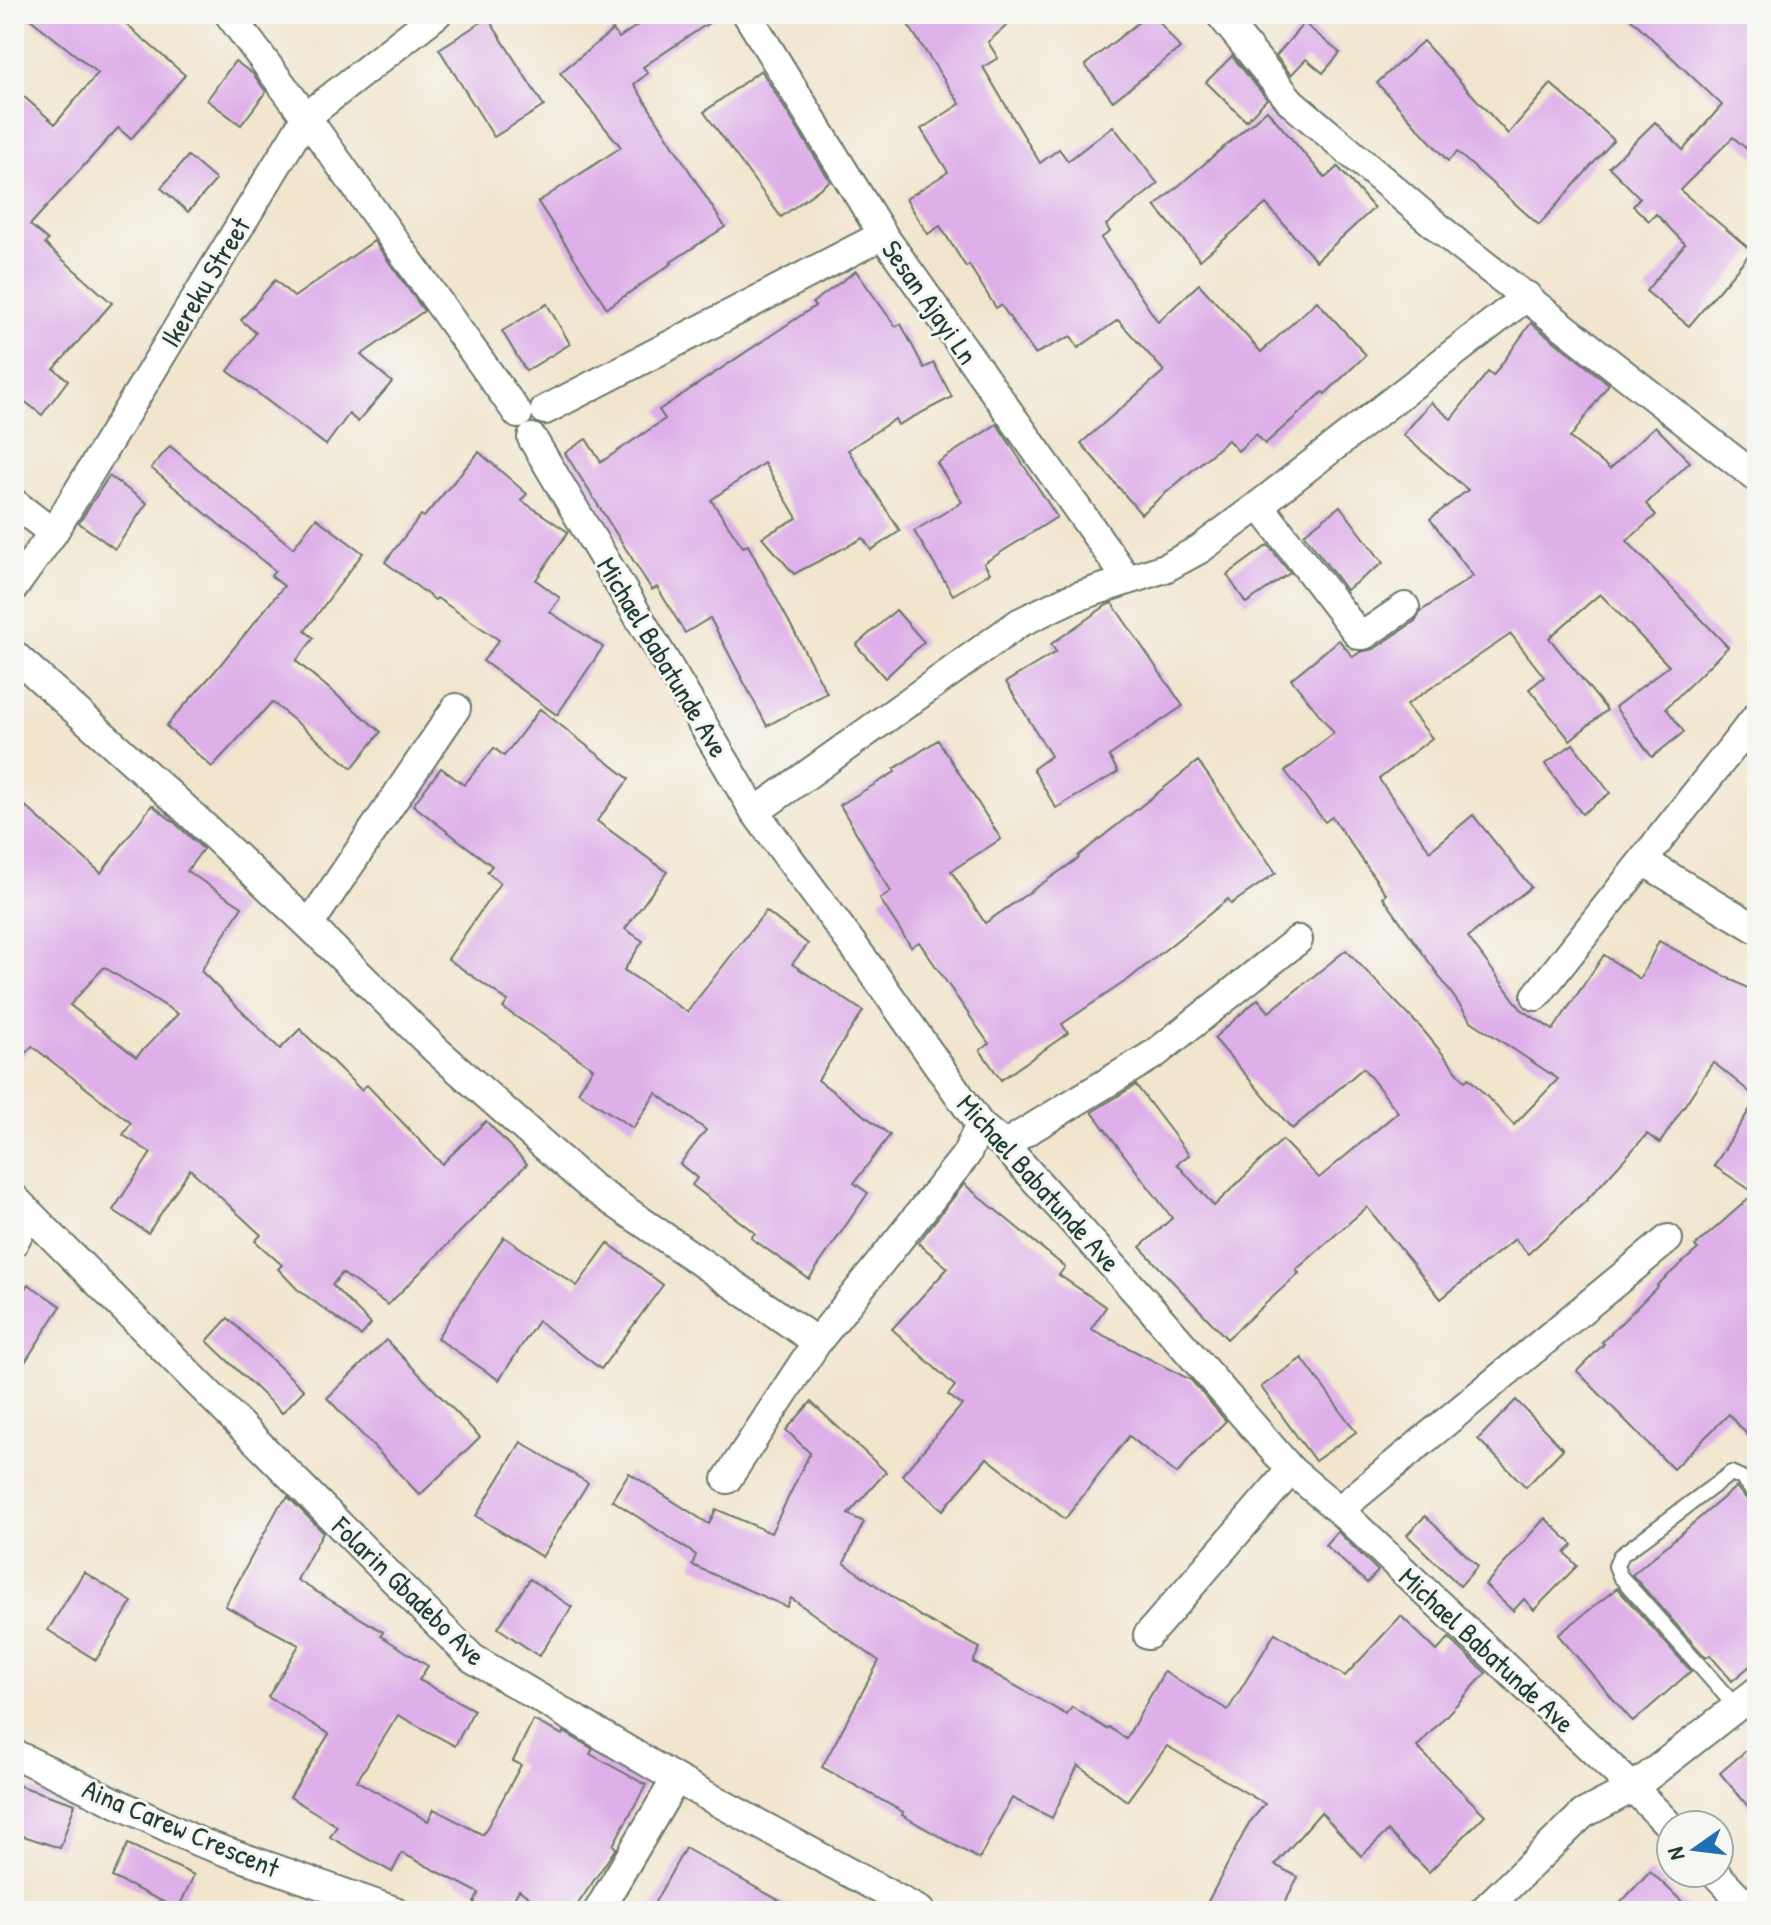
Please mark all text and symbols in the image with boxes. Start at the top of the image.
street label: Ikereku Street [151,209,259,354]
street label: Sesan Ajayi Ln [873,232,987,372]
street label: Michael Babatunde Ave [588,550,738,764]
street label: Michael Babatunde Ave [949,1086,1129,1280]
street label: Folarin Gbadebo Ave [323,1507,494,1674]
street label: Michael Babatunde Ave [1391,1559,1583,1741]
street label: Aina Carew Crescent [77,1769,285,1887]
north arrow [1655,1809,1735,1889]
text: N [1660,1844,1692,1863]

